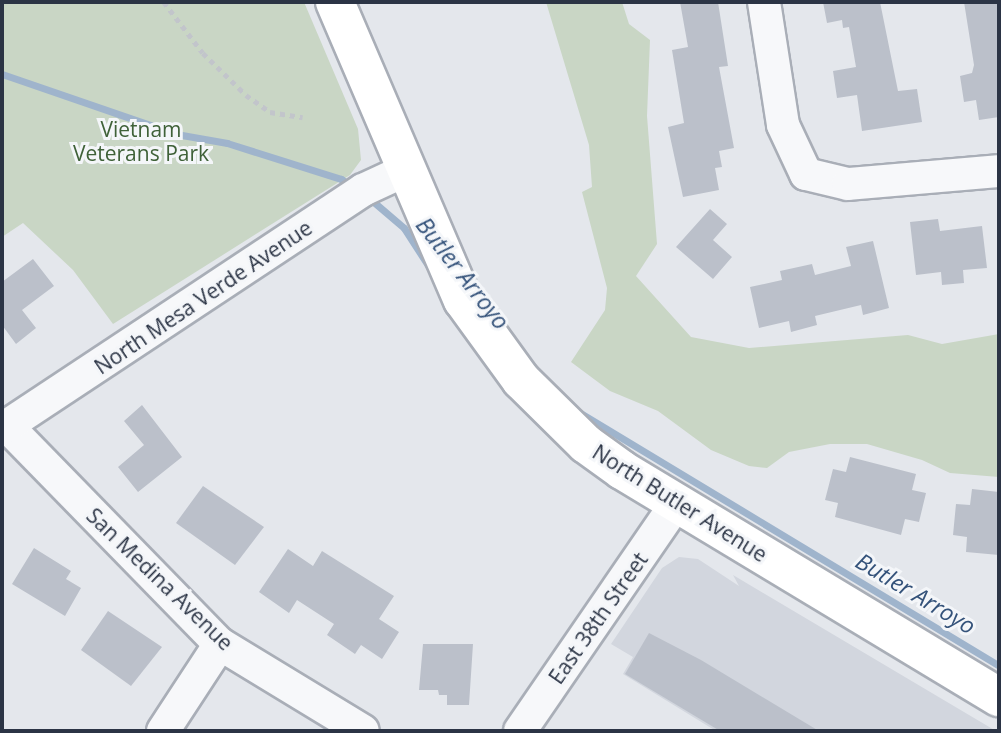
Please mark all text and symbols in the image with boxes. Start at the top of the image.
park label: Vietnam Veterans Park [73,116,209,166]
water label: Butler Arroyo [411,212,515,334]
street label: North Mesa Verde Avenue [90,215,316,379]
street label: North Butler Avenue [588,439,772,567]
street label: San Medina Avenue [82,503,238,655]
street label: East 38th Street [543,547,653,689]
water label: Butler Arroyo [851,547,981,639]

